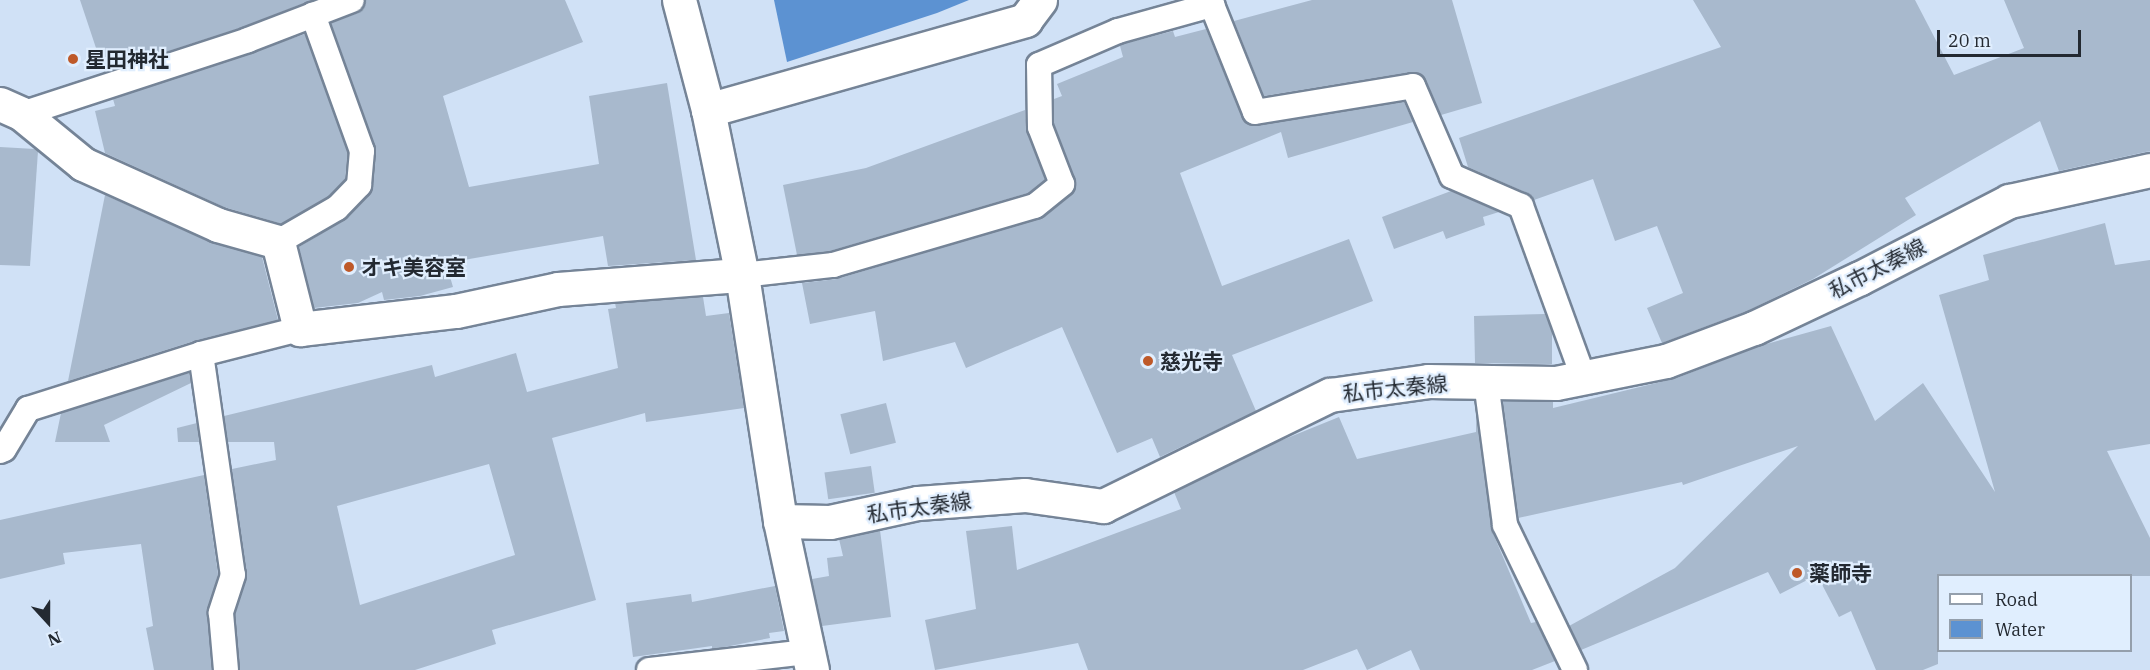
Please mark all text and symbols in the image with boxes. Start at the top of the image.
scale bar [1940,18,2084,56]
text: 20 m [1948,29,1991,52]
place label: 星田神社 [85,46,169,72]
marker: 星田神社 [66,52,80,66]
street label: 私市太秦線 [1825,233,1929,303]
place label: オキ美容室 [361,254,466,280]
marker: オキ美容室 [342,260,356,274]
place label: 慈光寺 [1160,348,1223,374]
marker: 慈光寺 [1141,354,1155,368]
street label: 私市太秦線 [1341,370,1449,406]
street label: 私市太秦線 [865,487,973,527]
place label: 薬師寺 [1809,560,1872,586]
marker: 薬師寺 [1790,566,1804,580]
legend [1937,574,2132,652]
text: Road [1995,588,2038,611]
north arrow [18,592,78,652]
text: Water [1995,618,2045,641]
text: N [45,627,64,650]

